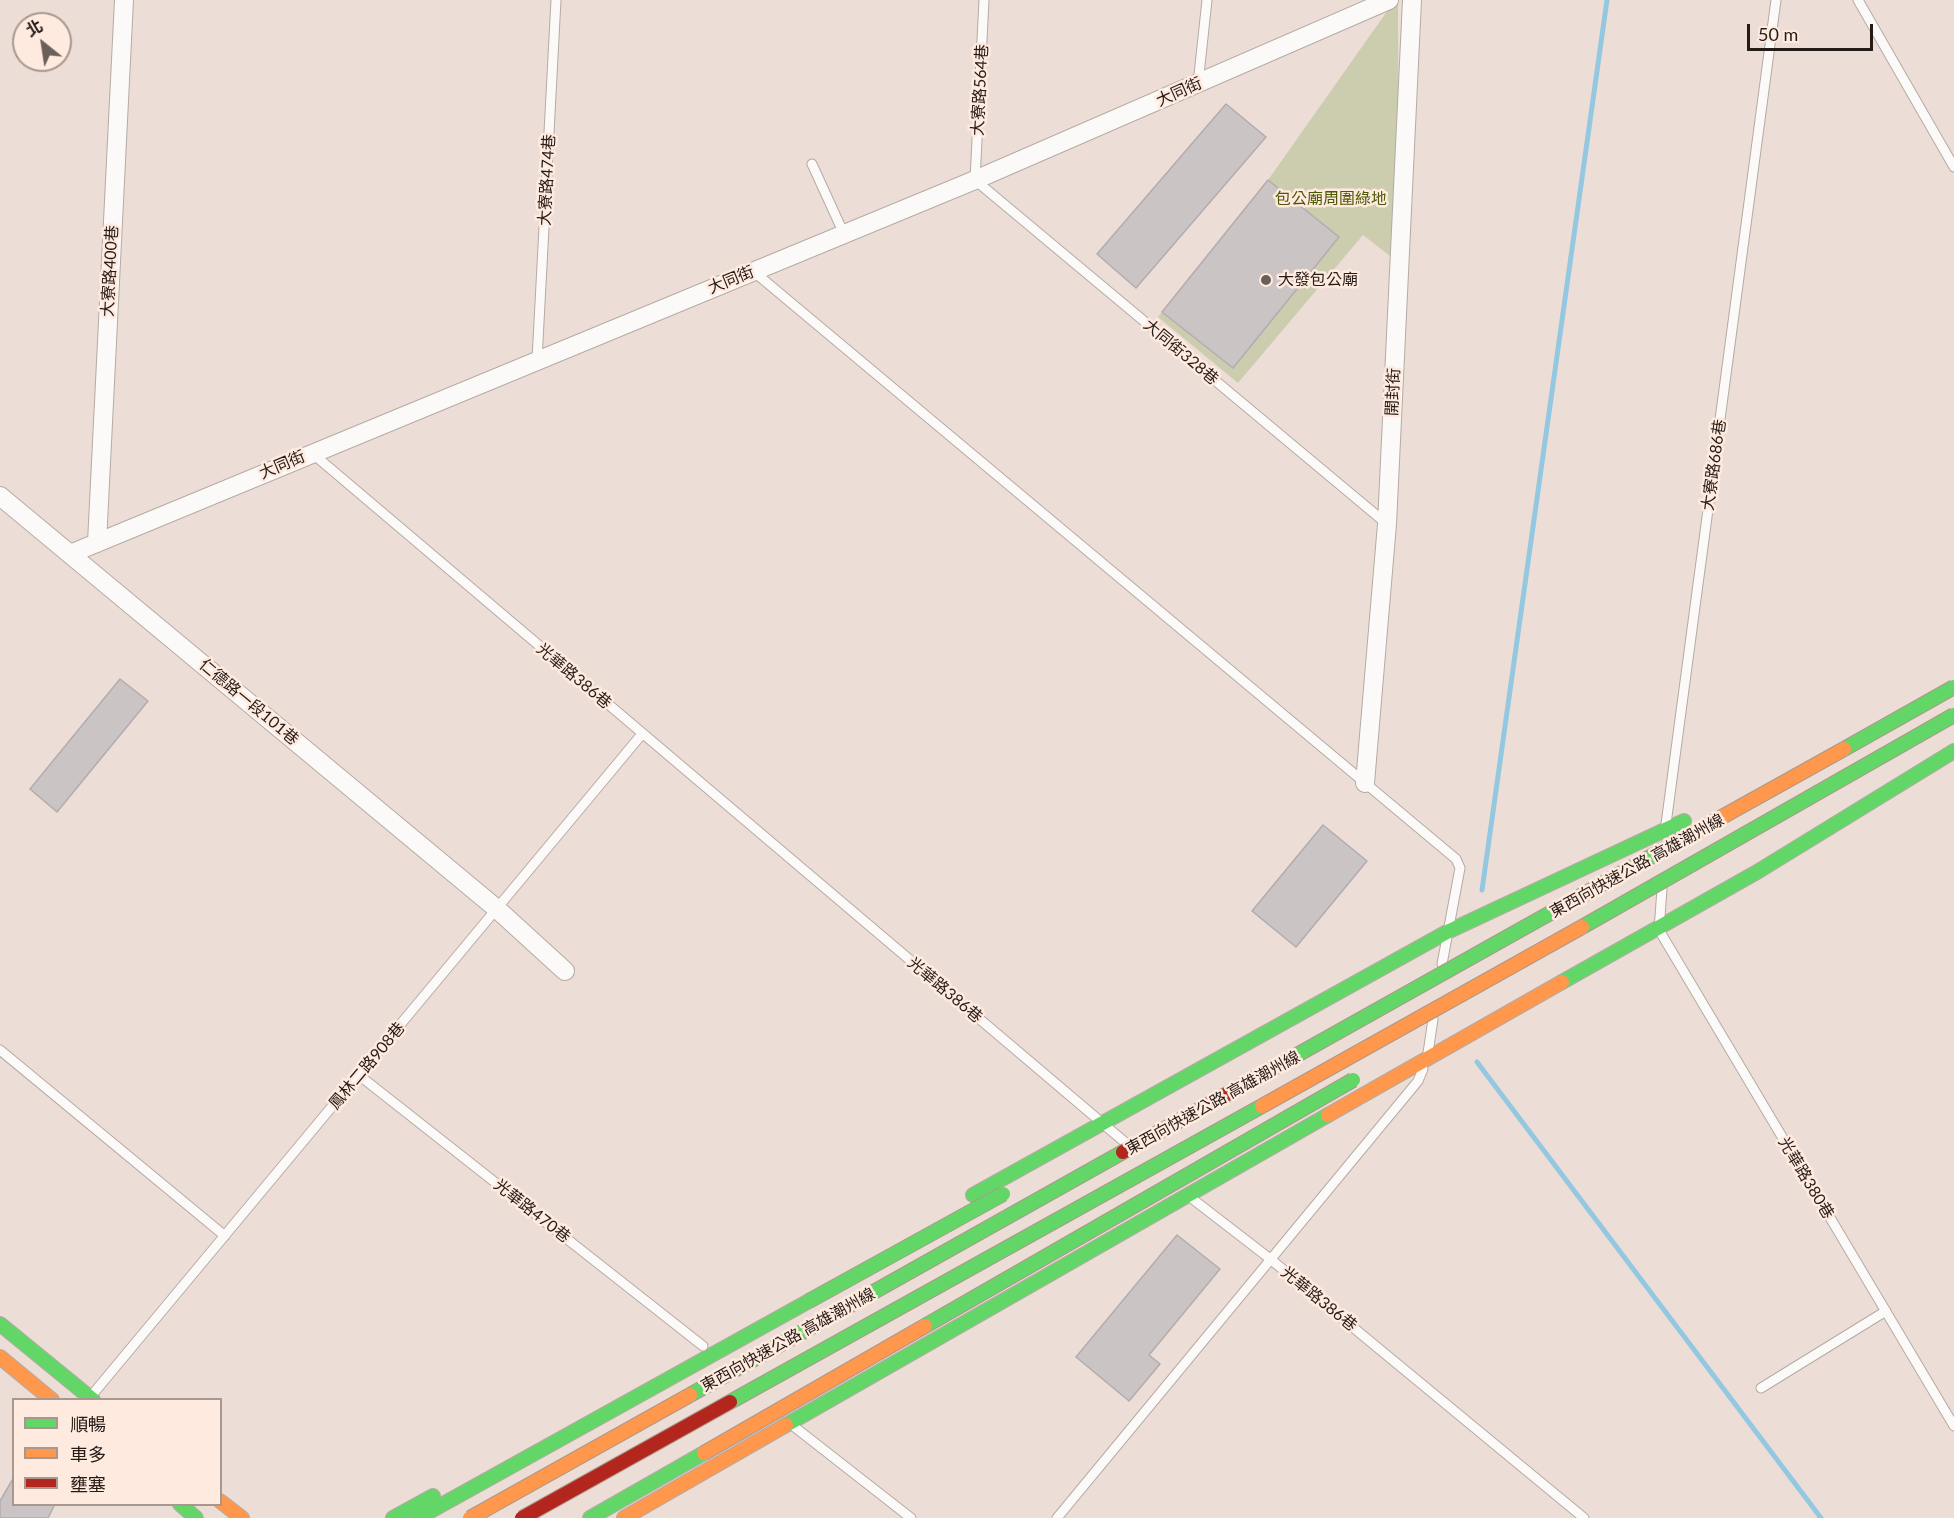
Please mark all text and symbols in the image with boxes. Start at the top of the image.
north arrow [12,12,72,72]
scale bar [1750,12,1876,50]
text: 北 [22,15,45,40]
text: 50 m [1758,23,1798,45]
street label: 大寮路564巷 [968,44,992,136]
street label: 大同街 [1153,73,1205,111]
street label: 大寮路474巷 [535,134,559,226]
park label: 包公廟周圍綠地 [1275,189,1387,209]
street label: 大寮路400巷 [98,225,122,317]
street label: 大同街 [705,262,757,298]
place label: 大發包公廟 [1278,270,1358,290]
marker: 大發包公廟 [1259,273,1273,287]
street label: 大同街328巷 [1140,315,1222,389]
street label: 開封街 [1382,368,1404,416]
street label: 大寮路686巷 [1698,418,1730,512]
street label: 大同街 [256,447,308,483]
street label: 光華路386巷 [533,639,615,713]
street label: 仁德路一段101巷 [195,655,303,749]
street label: 東西向快速公路 高雄潮州線 [1547,810,1727,922]
street label: 光華路386巷 [904,953,986,1027]
street label: 鳳林二路908巷 [325,1019,409,1113]
street label: 東西向快速公路 高雄潮州線 [1123,1047,1303,1159]
street label: 光華路380巷 [1774,1134,1838,1222]
street label: 光華路470巷 [490,1175,574,1247]
street label: 光華路386巷 [1277,1263,1361,1335]
street label: 東西向快速公路 高雄潮州線 [698,1284,878,1396]
legend [12,1398,222,1506]
text: 順暢 [70,1413,106,1435]
text: 車多 [70,1443,106,1465]
text: 壅塞 [70,1473,106,1495]

